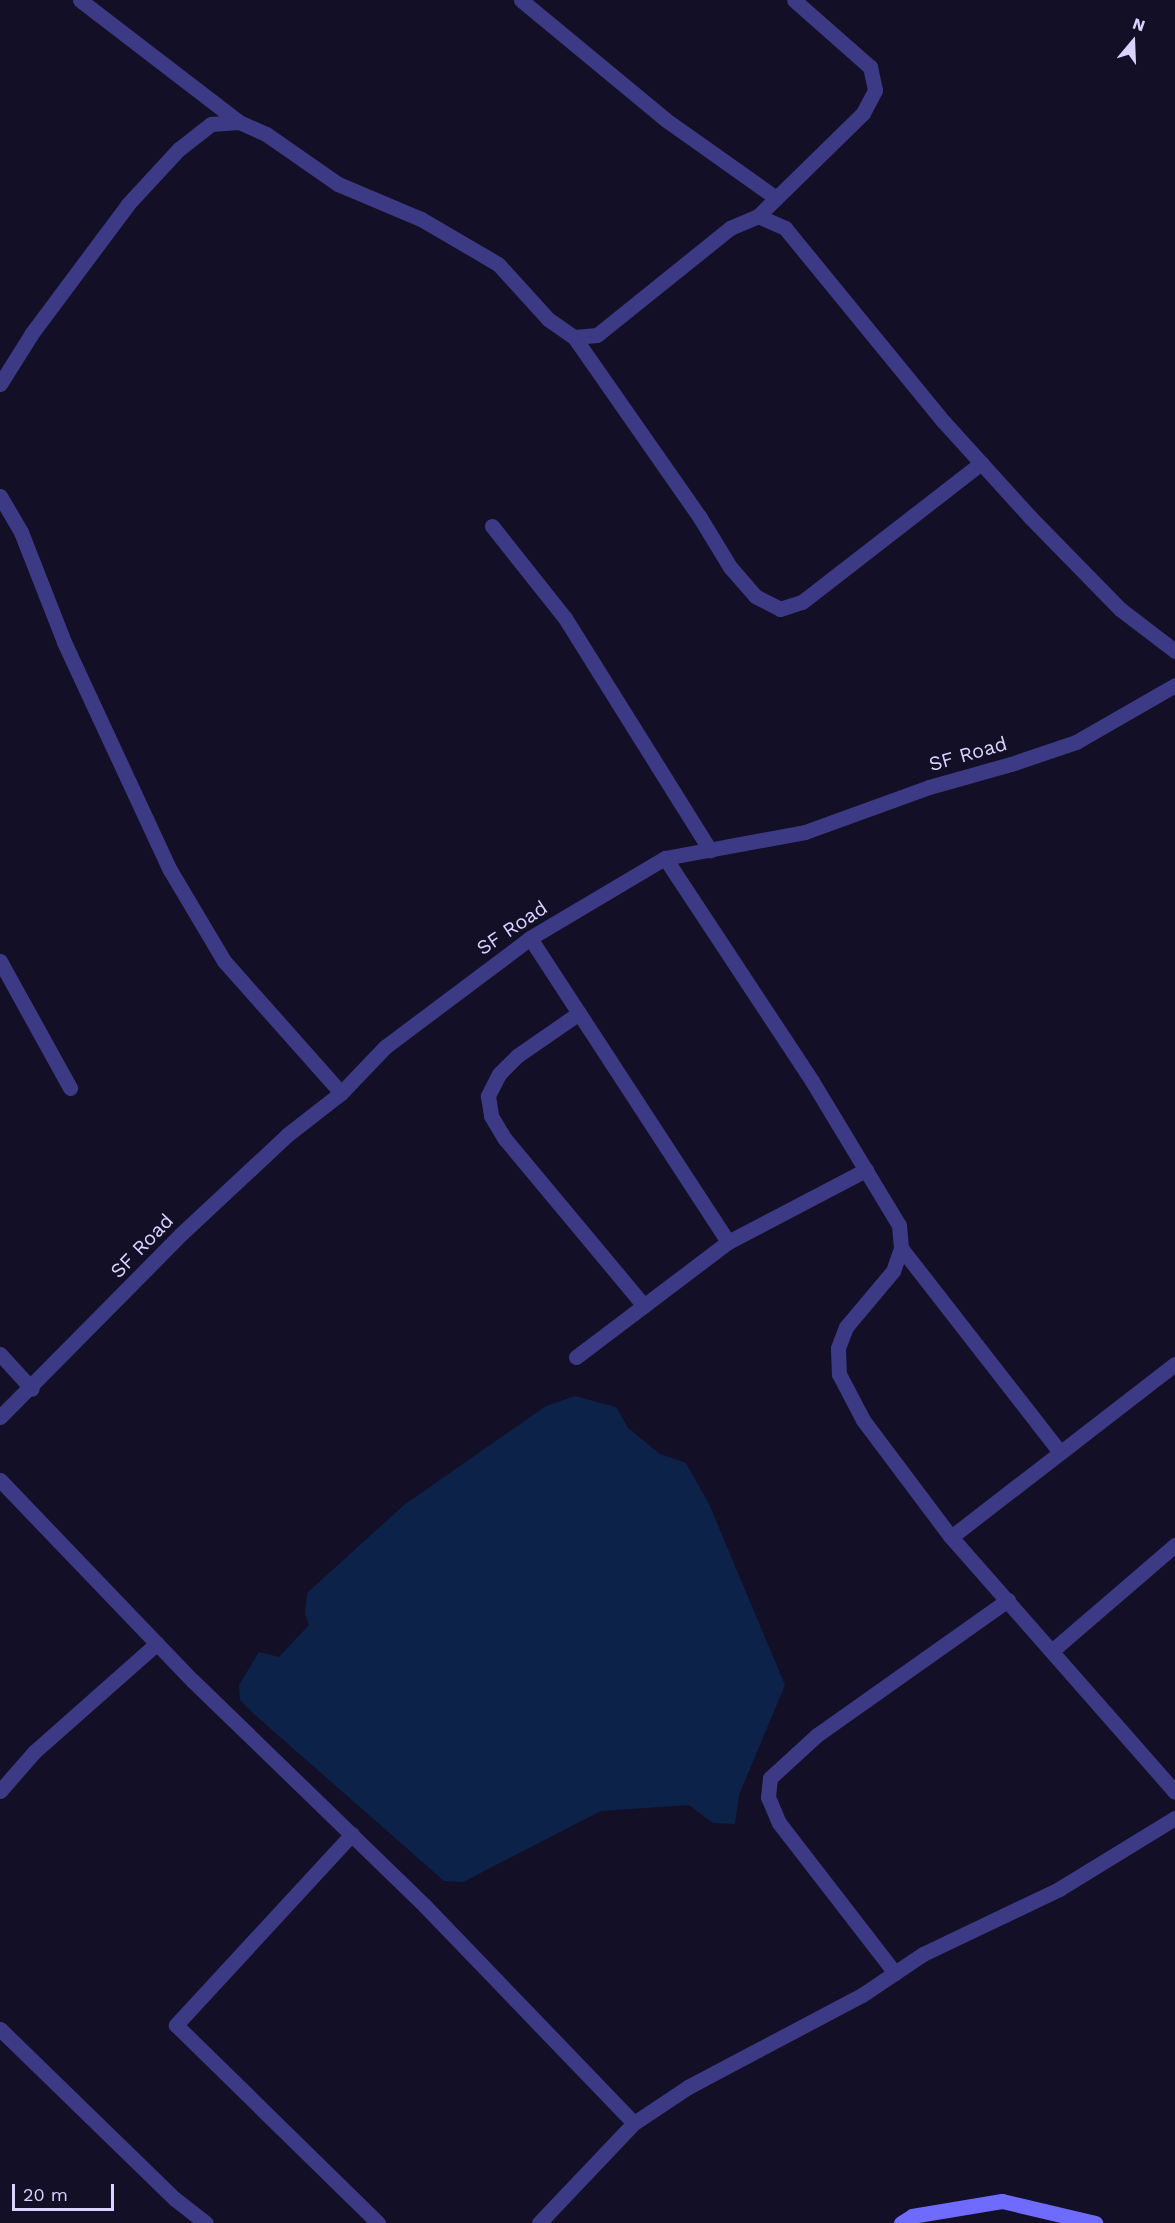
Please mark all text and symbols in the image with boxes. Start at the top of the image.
north arrow [1103,12,1163,72]
text: N [1130,14,1148,35]
street label: SF Road [926,731,1010,777]
street label: SF Road [472,895,552,961]
street label: SF Road [105,1209,179,1283]
scale bar [15,2172,117,2210]
text: 20 m [23,2184,68,2205]

